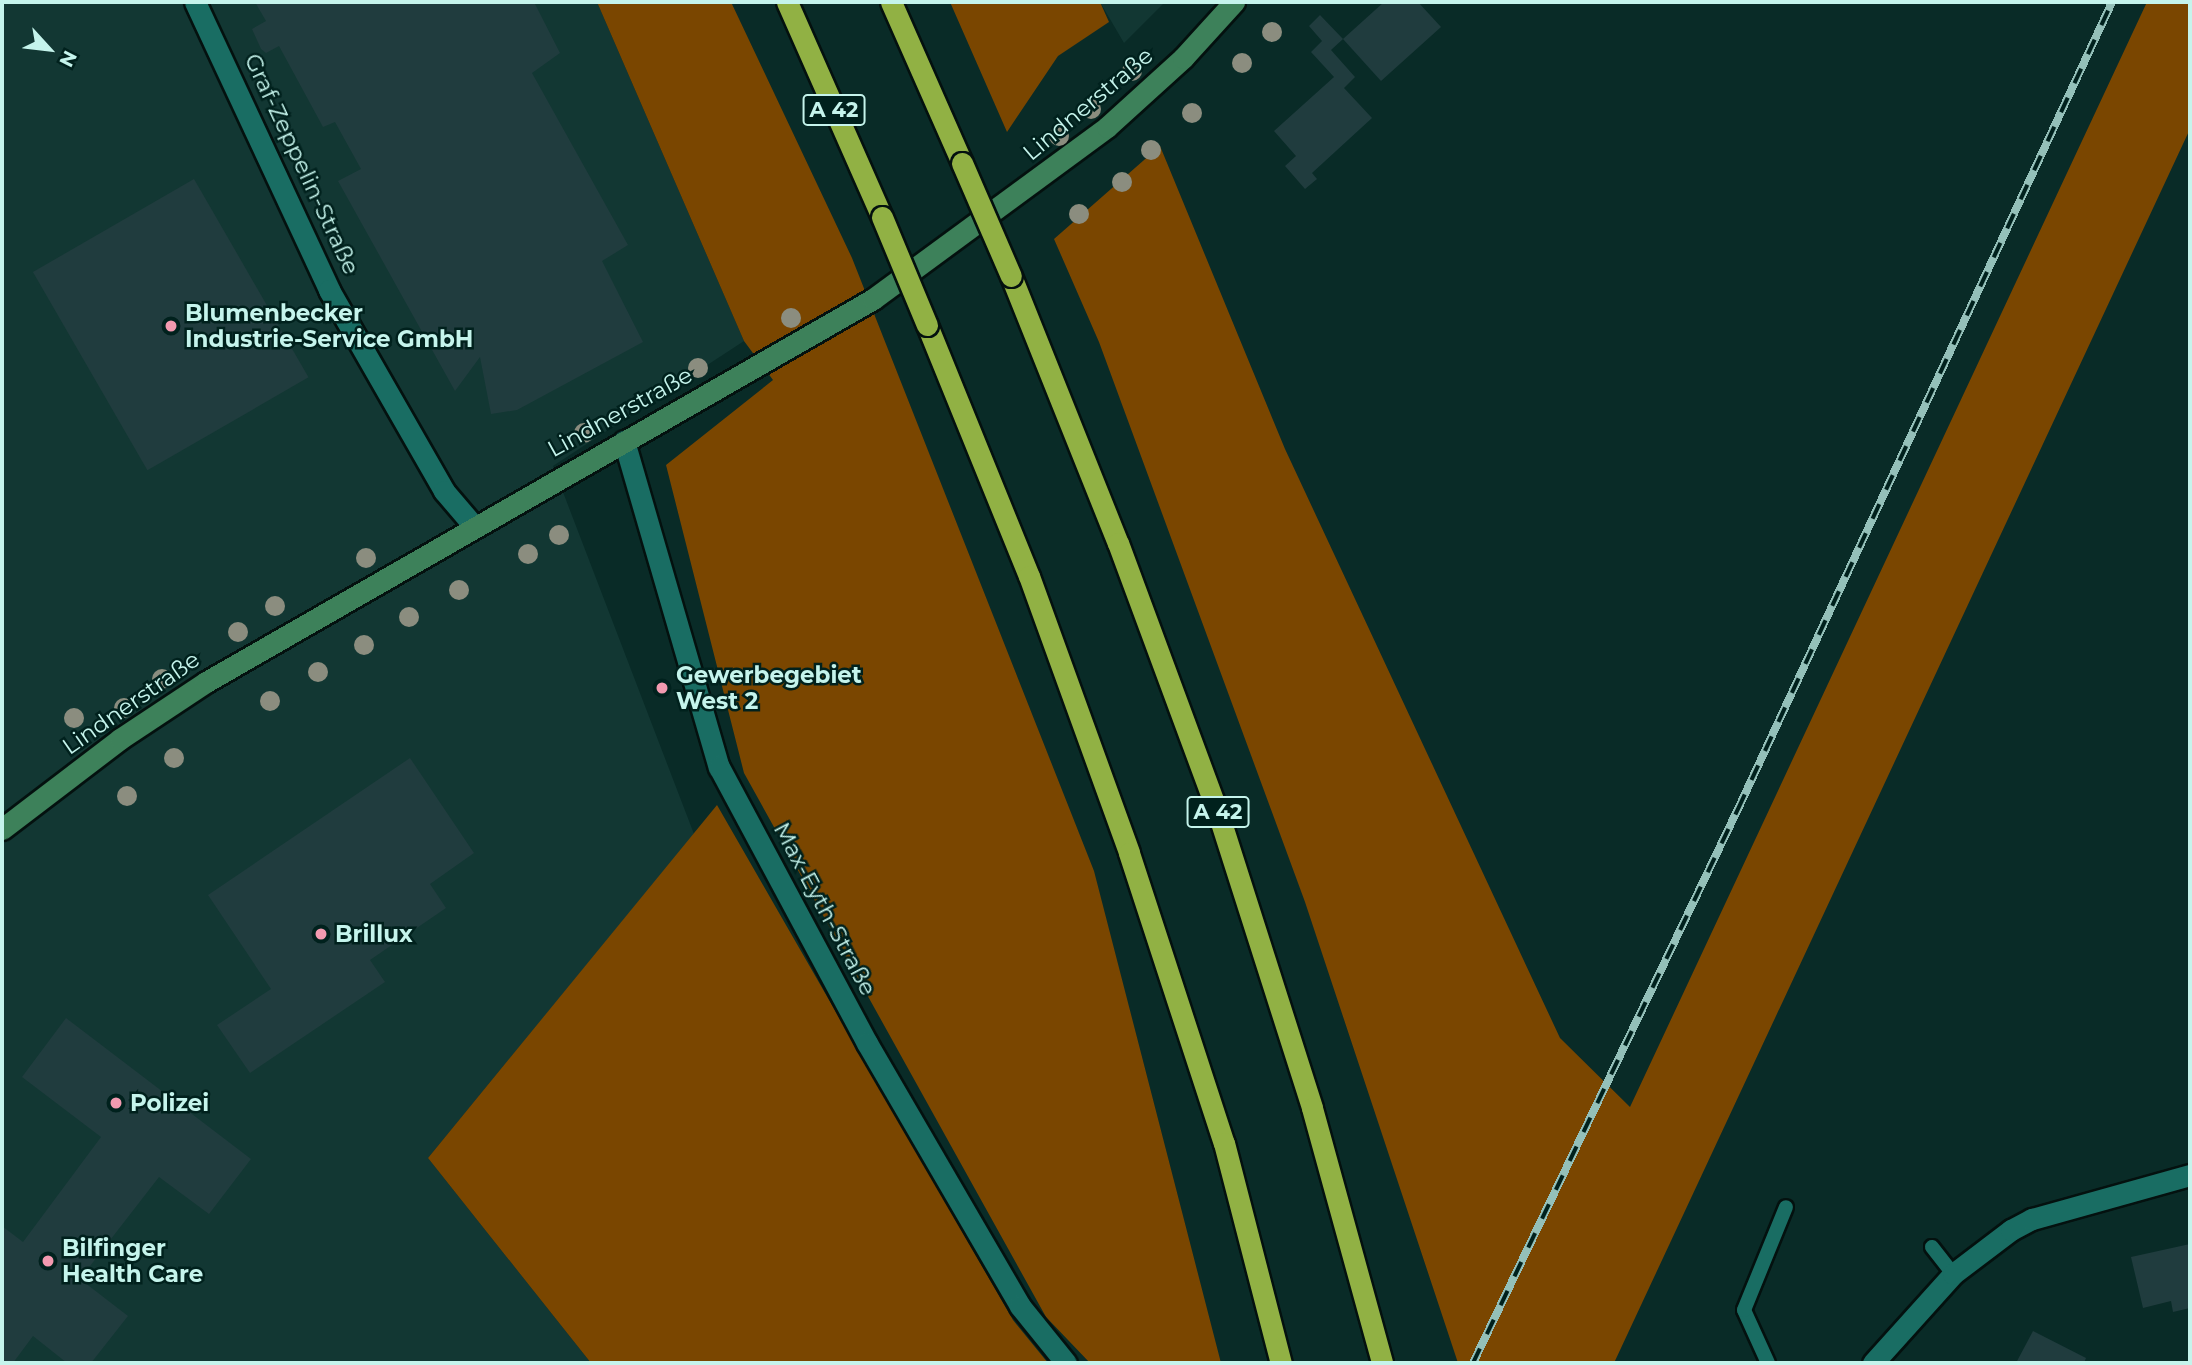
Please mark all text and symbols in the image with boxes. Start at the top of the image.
north arrow [14,14,84,84]
street label: Lindnerstraße [1017,42,1159,166]
text: N [54,47,82,71]
street label: Graf-Zeppelin-Straße [239,49,365,279]
road number: A 42 [802,92,866,128]
place label: Blumenbecker Industrie-Service GmbH [185,299,473,353]
marker: Blumenbecker Industrie-Service GmbH [163,318,179,334]
street label: Lindnerstraße [543,361,697,463]
street label: Lindnerstraße [57,645,205,761]
place label: Gewerbegebiet West 2 [676,661,862,715]
marker: Gewerbegebiet West 2 [654,680,670,696]
road number: A 42 [1186,794,1250,830]
street label: Max-Eyth-Straße [768,818,882,1000]
place label: Brillux [335,920,413,948]
marker: Brillux [313,926,329,942]
place label: Polizei [130,1089,209,1117]
marker: Polizei [108,1095,124,1111]
place label: Bilfinger Health Care [62,1234,203,1288]
marker: Bilfinger Health Care [40,1253,56,1269]

